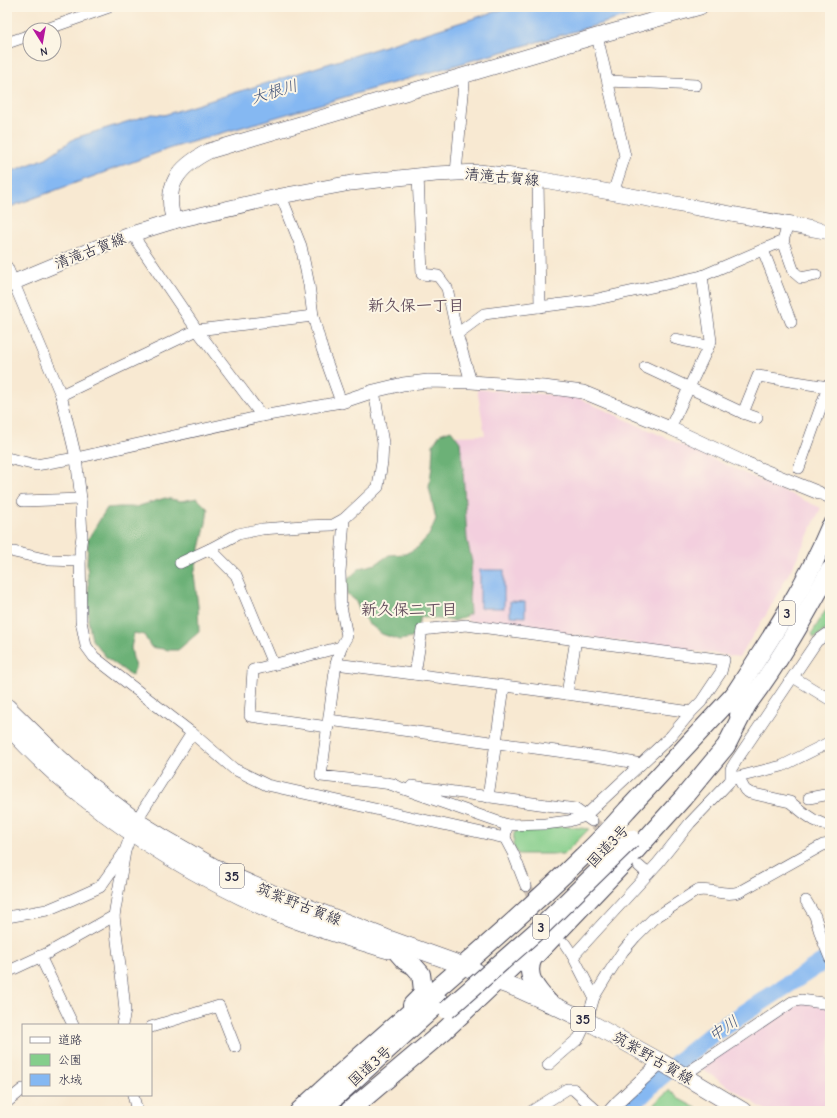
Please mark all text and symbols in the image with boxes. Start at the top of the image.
north arrow [22,22,62,62]
text: N [39,44,49,58]
water label: 大根川 [249,76,300,108]
street label: 清滝古賀線 [464,165,540,189]
street label: 清滝古賀線 [52,229,128,273]
district label: 新久保一丁目 [368,297,464,315]
district label: 新久保二丁目 [361,601,457,619]
road number: 3 [779,601,795,625]
street label: 国道3号 [583,821,633,871]
road number: 35 [220,864,244,888]
street label: 筑紫野古賀線 [254,879,344,929]
road number: 3 [533,915,549,939]
road number: 35 [571,1007,595,1031]
water label: 中川 [705,1012,742,1045]
legend [22,1024,152,1096]
street label: 筑紫野古賀線 [610,1028,696,1088]
text: 道路 [58,1033,82,1047]
street label: 国道3号 [344,1042,396,1090]
text: 公園 [58,1053,82,1067]
text: 水域 [58,1073,82,1087]

